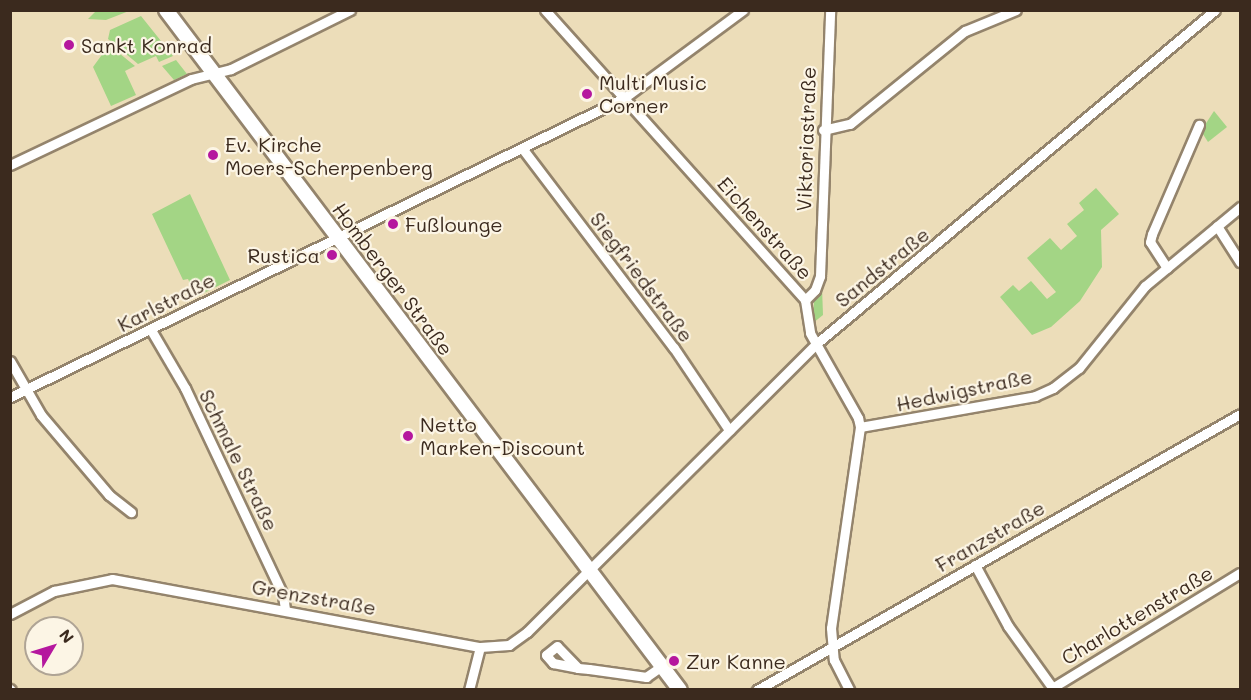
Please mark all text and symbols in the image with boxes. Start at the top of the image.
place label: Sankt Konrad [81,33,212,57]
marker: Sankt Konrad [62,38,76,52]
street label: Viktoriastraße [791,66,821,212]
place label: Multi Music Corner [599,70,707,117]
marker: Multi Music Corner [580,87,594,101]
place label: Ev. Kirche Moers-Scherpenberg [225,132,433,179]
marker: Ev. Kirche Moers-Scherpenberg [206,148,220,162]
street label: Eichenstraße [713,172,817,284]
street label: Homberger Straße [328,198,458,360]
street label: Siegfriedstraße [585,207,699,347]
place label: Fußlounge [405,212,503,236]
marker: Fußlounge [386,217,400,231]
street label: Sandstraße [830,222,934,312]
place label: Rustica [247,243,320,267]
marker: Rustica [325,248,339,262]
street label: Karlstraße [113,267,219,337]
street label: Hedwigstraße [894,364,1034,416]
street label: Schmale Straße [194,385,284,535]
place label: Netto Marken-Discount [420,412,585,459]
marker: Netto Marken-Discount [401,429,415,443]
street label: Franzstraße [931,495,1049,577]
street label: Charlottenstraße [1057,560,1217,670]
street label: Grenzstraße [250,574,378,620]
north arrow [24,616,84,676]
text: N [55,625,79,647]
place label: Zur Kanne [686,649,786,673]
marker: Zur Kanne [667,654,681,668]

